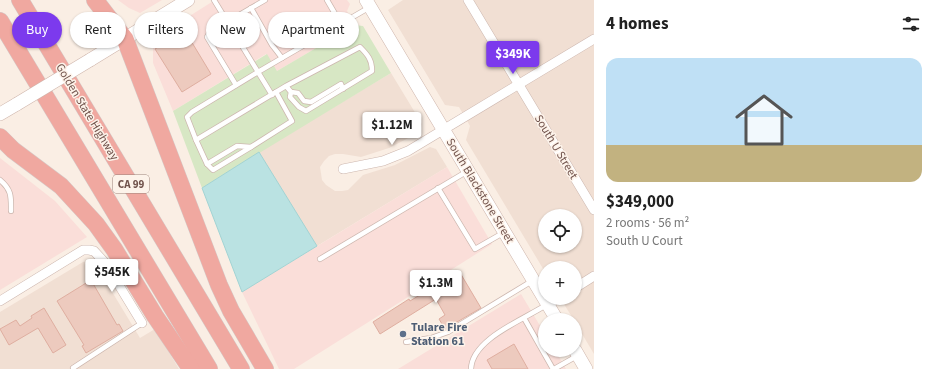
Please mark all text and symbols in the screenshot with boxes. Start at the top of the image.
chip: Buy [12,12,62,48]
chip: Rent [70,12,126,48]
chip: Filters [134,12,198,48]
chip: New [206,12,260,48]
chip: Apartment [268,12,359,48]
text: 4 homes [606,12,668,36]
icon: filters [900,13,922,35]
pin: $349K [485,41,541,75]
text: $349K [495,45,531,63]
street label: Golden State Highway [51,60,123,164]
icon: home [728,84,800,156]
street label: South U Street [530,111,582,183]
pin: $1.12M [359,112,425,146]
text: $1.12M [371,116,413,134]
street label: South Blackstone Street [442,135,518,247]
road number: CA 99 [113,175,149,193]
text: $349,000 [606,190,674,214]
map controls [538,209,582,357]
button: locate [538,209,582,253]
text: 2 rooms · 56 m² [606,214,689,232]
text: South U Court [606,232,683,250]
pin: $545K [84,259,140,293]
button: + [538,261,582,305]
text: $545K [94,263,130,281]
pin: $1.3M [408,270,464,304]
text: $1.3M [419,274,453,292]
button: − [538,313,582,357]
place label: Tulare Fire Station 61 [411,319,468,350]
marker: Tulare Fire Station 61 [398,329,408,339]

